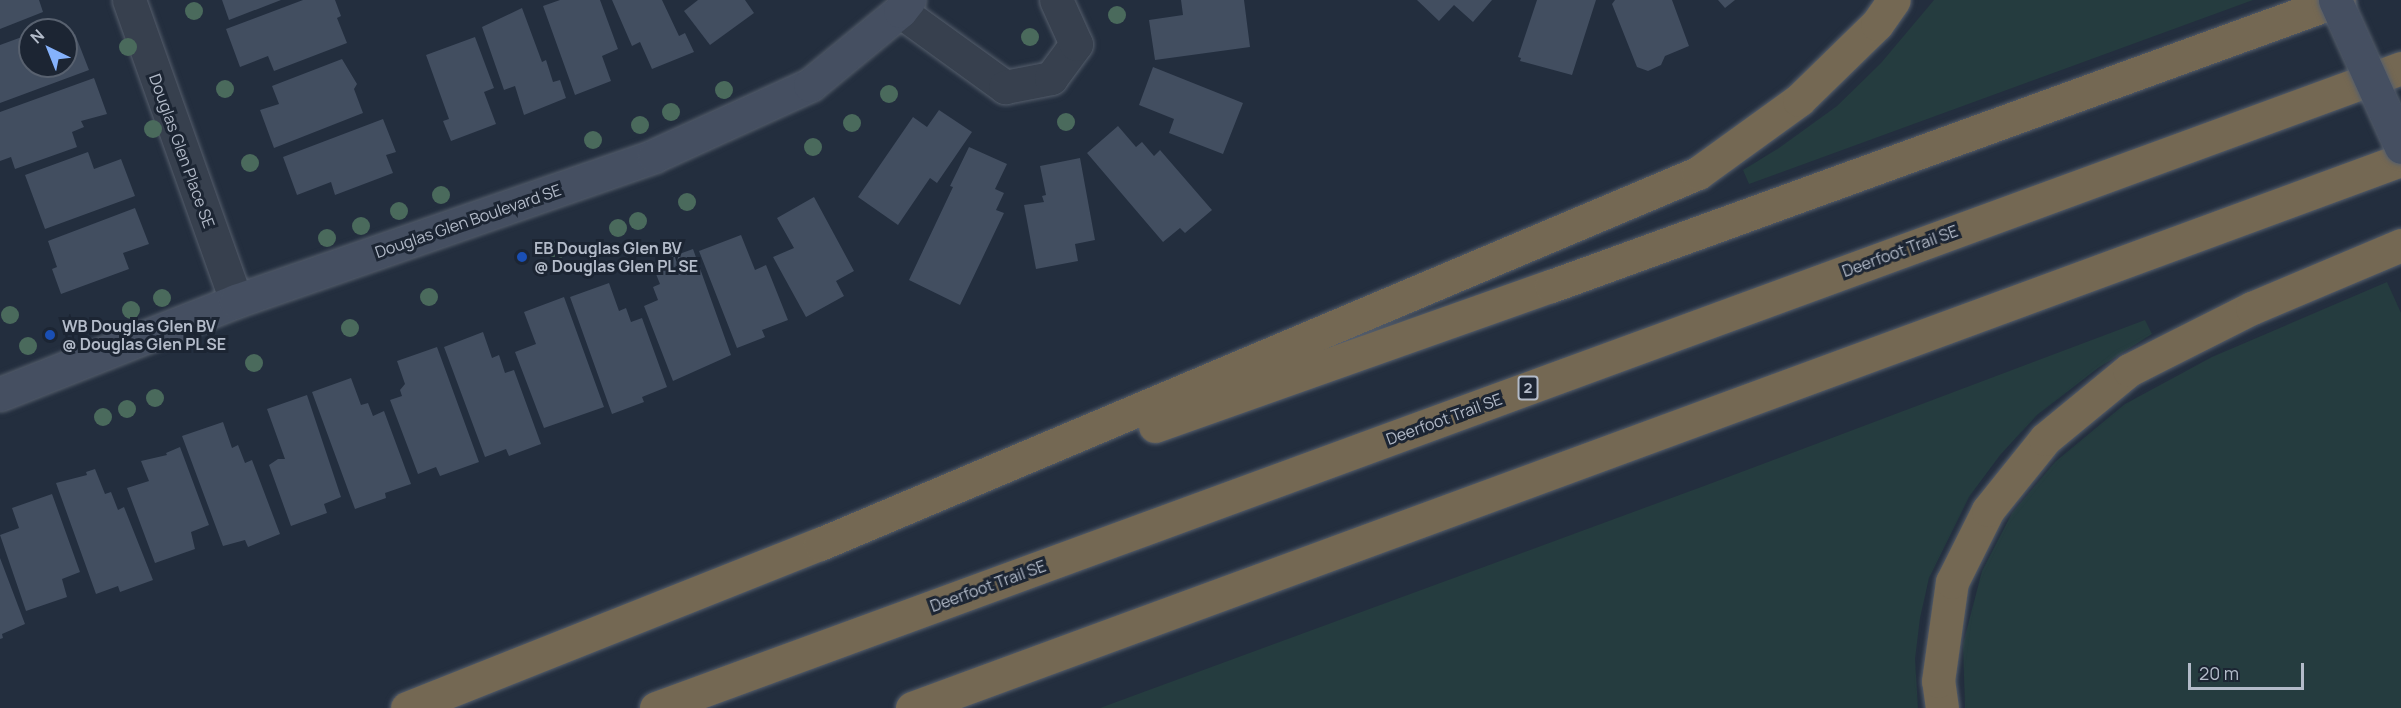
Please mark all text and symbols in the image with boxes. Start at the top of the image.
north arrow [18,18,78,78]
text: N [25,24,49,48]
street label: Douglas Glen Place SE [145,71,219,231]
street label: Douglas Glen Boulevard SE [372,180,564,262]
street label: Deerfoot Trail SE [1839,221,1961,281]
place label: EB Douglas Glen BV @ Douglas Glen PL SE [534,238,699,276]
marker: EB Douglas Glen BV @ Douglas Glen PL SE [515,250,529,264]
place label: WB Douglas Glen BV @ Douglas Glen PL SE [62,316,227,354]
marker: WB Douglas Glen BV @ Douglas Glen PL SE [43,328,57,342]
road number: 2 [1518,376,1538,400]
street label: Deerfoot Trail SE [1383,389,1505,449]
street label: Deerfoot Trail SE [927,556,1049,616]
scale bar [2191,651,2306,689]
text: 20 m [2199,661,2239,685]

